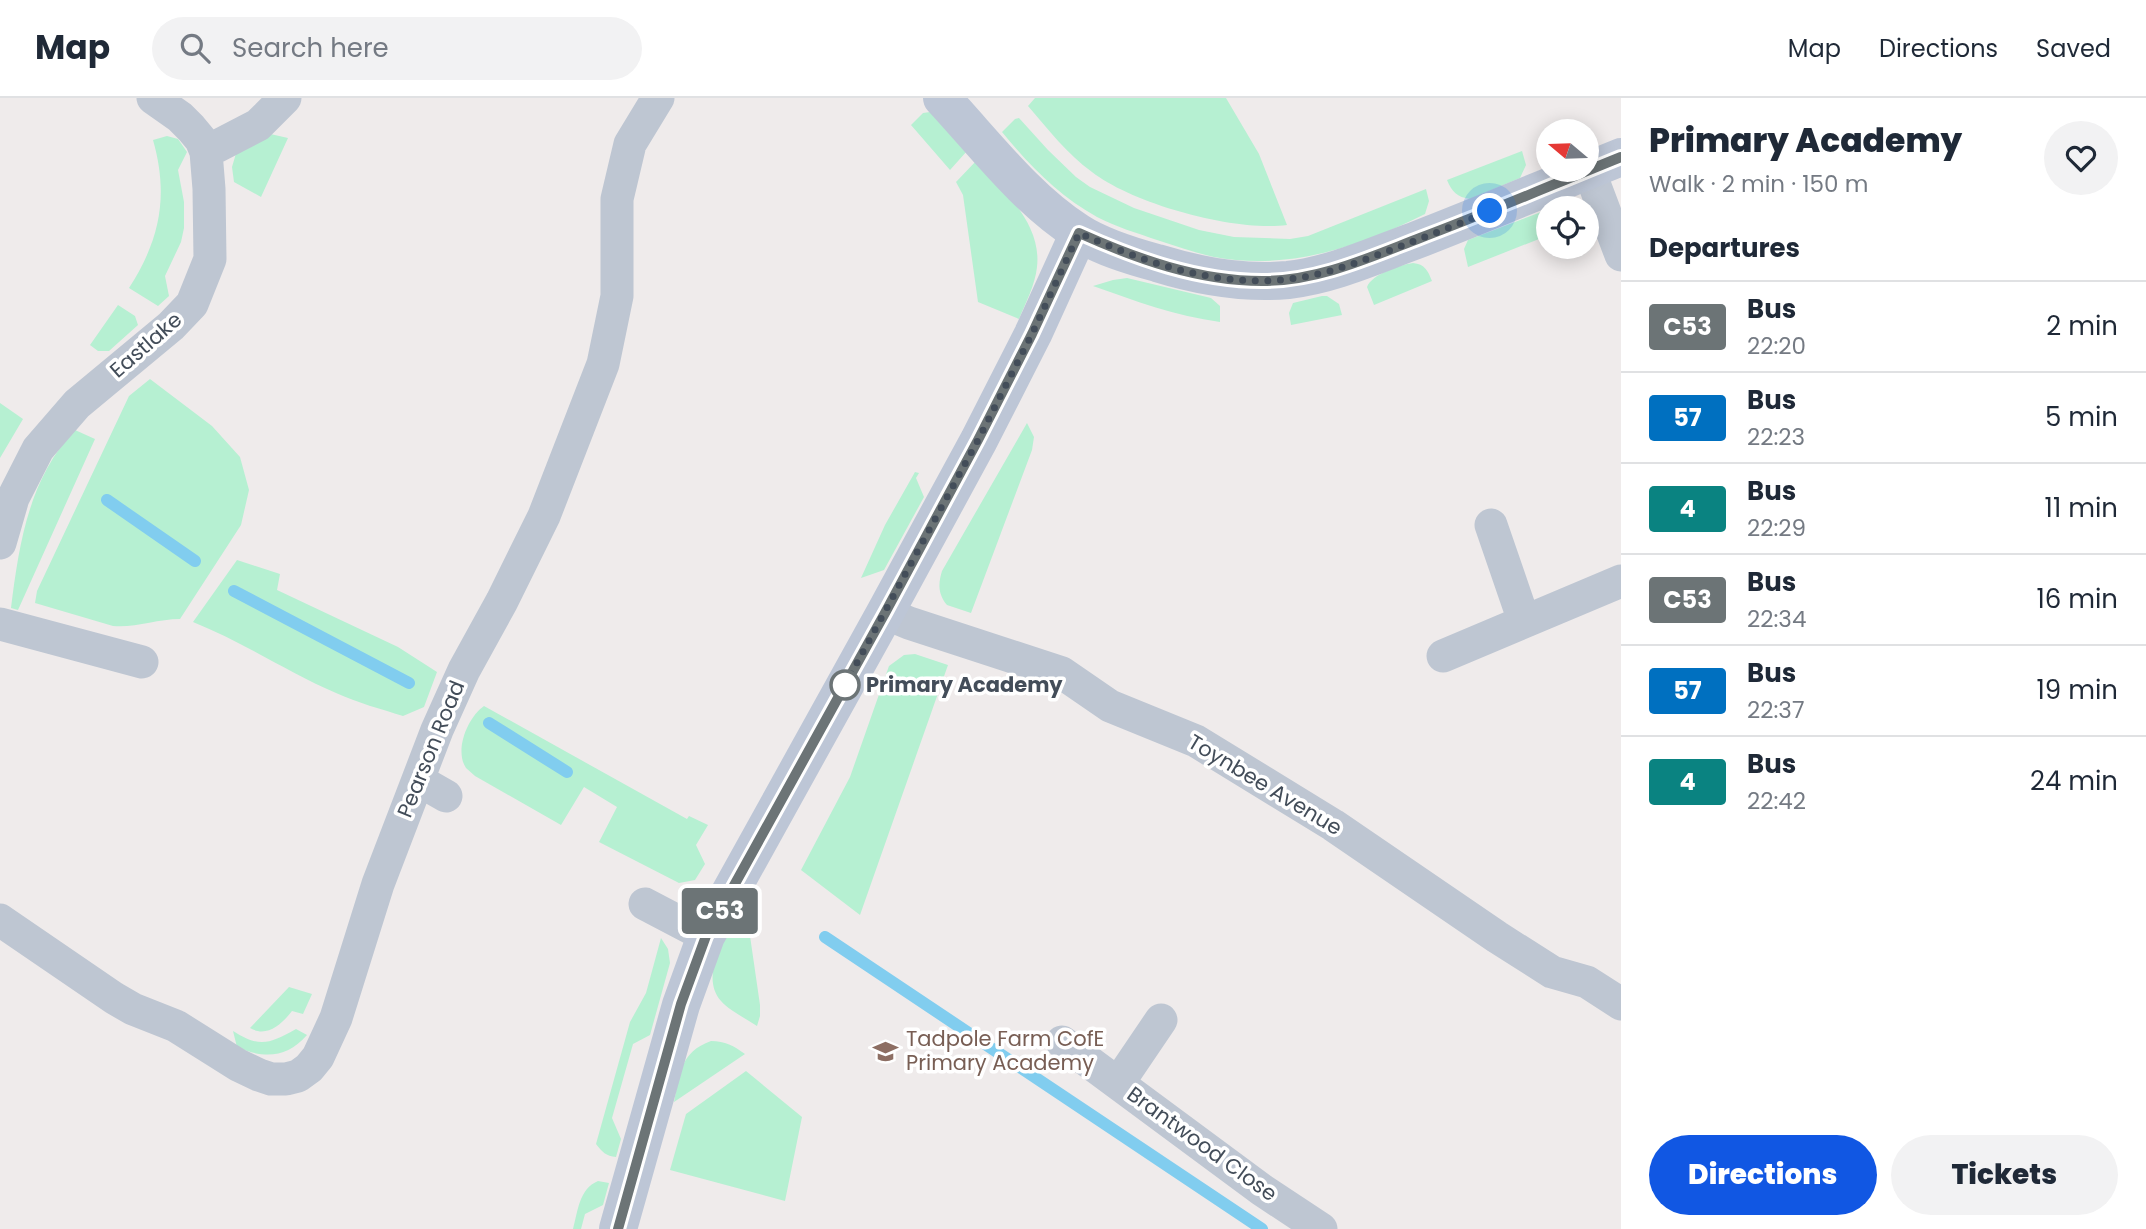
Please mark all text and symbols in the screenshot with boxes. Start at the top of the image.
search box [152,17,642,80]
text: Map [35,24,110,71]
icon: search [176,29,214,67]
text: Search here [232,30,389,66]
text: Map [1788,32,1841,65]
text: Directions [1879,32,1998,65]
text: Saved [2036,32,2111,65]
text: Primary Academy [1649,117,1962,164]
north arrow [1536,119,1600,182]
map controls [1536,119,1599,259]
button: heart [2044,121,2118,195]
text: Walk · 2 min · 150 m [1649,168,1868,200]
your location [1472,193,1507,228]
button: locate [1536,196,1599,259]
text: Departures [1649,230,1800,266]
text: Bus [1747,291,1796,327]
street label: Eastlake [103,305,188,384]
text: 2 min [2046,308,2118,344]
text: C53 [1663,310,1712,343]
text: 22:20 [1747,330,1806,362]
text: Bus [1747,382,1796,418]
text: 5 min [2045,399,2118,435]
text: 57 [1673,401,1702,434]
text: 22:23 [1747,421,1805,453]
text: Bus [1747,473,1796,509]
text: 11 min [2045,490,2118,526]
text: 4 [1679,492,1696,525]
text: 22:29 [1747,512,1806,544]
text: Bus [1747,564,1796,600]
text: 16 min [2036,581,2118,617]
text: C53 [1663,583,1712,616]
text: 22:34 [1747,603,1806,635]
text: Bus [1747,655,1796,691]
marker: Primary Academy [830,670,860,700]
place label: Primary Academy [866,670,1063,699]
text: 19 min [2037,672,2118,708]
text: 57 [1673,674,1702,707]
street label: Pearson Road [390,676,471,822]
text: 22:37 [1747,694,1804,726]
street label: Toynbee Avenue [1183,727,1348,842]
text: Bus [1747,746,1796,782]
text: 24 min [2030,763,2118,799]
text: 4 [1679,765,1696,798]
text: 22:42 [1747,785,1806,817]
line badge: C53 [680,888,760,934]
text: C53 [696,894,744,927]
place label: Tadpole Farm CofE Primary Academy [906,1024,1104,1077]
school or university icon: Tadpole Farm CofE Primary Academy [872,1037,900,1065]
street label: Brantwood Close [1121,1079,1283,1208]
button: Directions [1649,1135,1877,1215]
button: Tickets [1891,1135,2118,1215]

